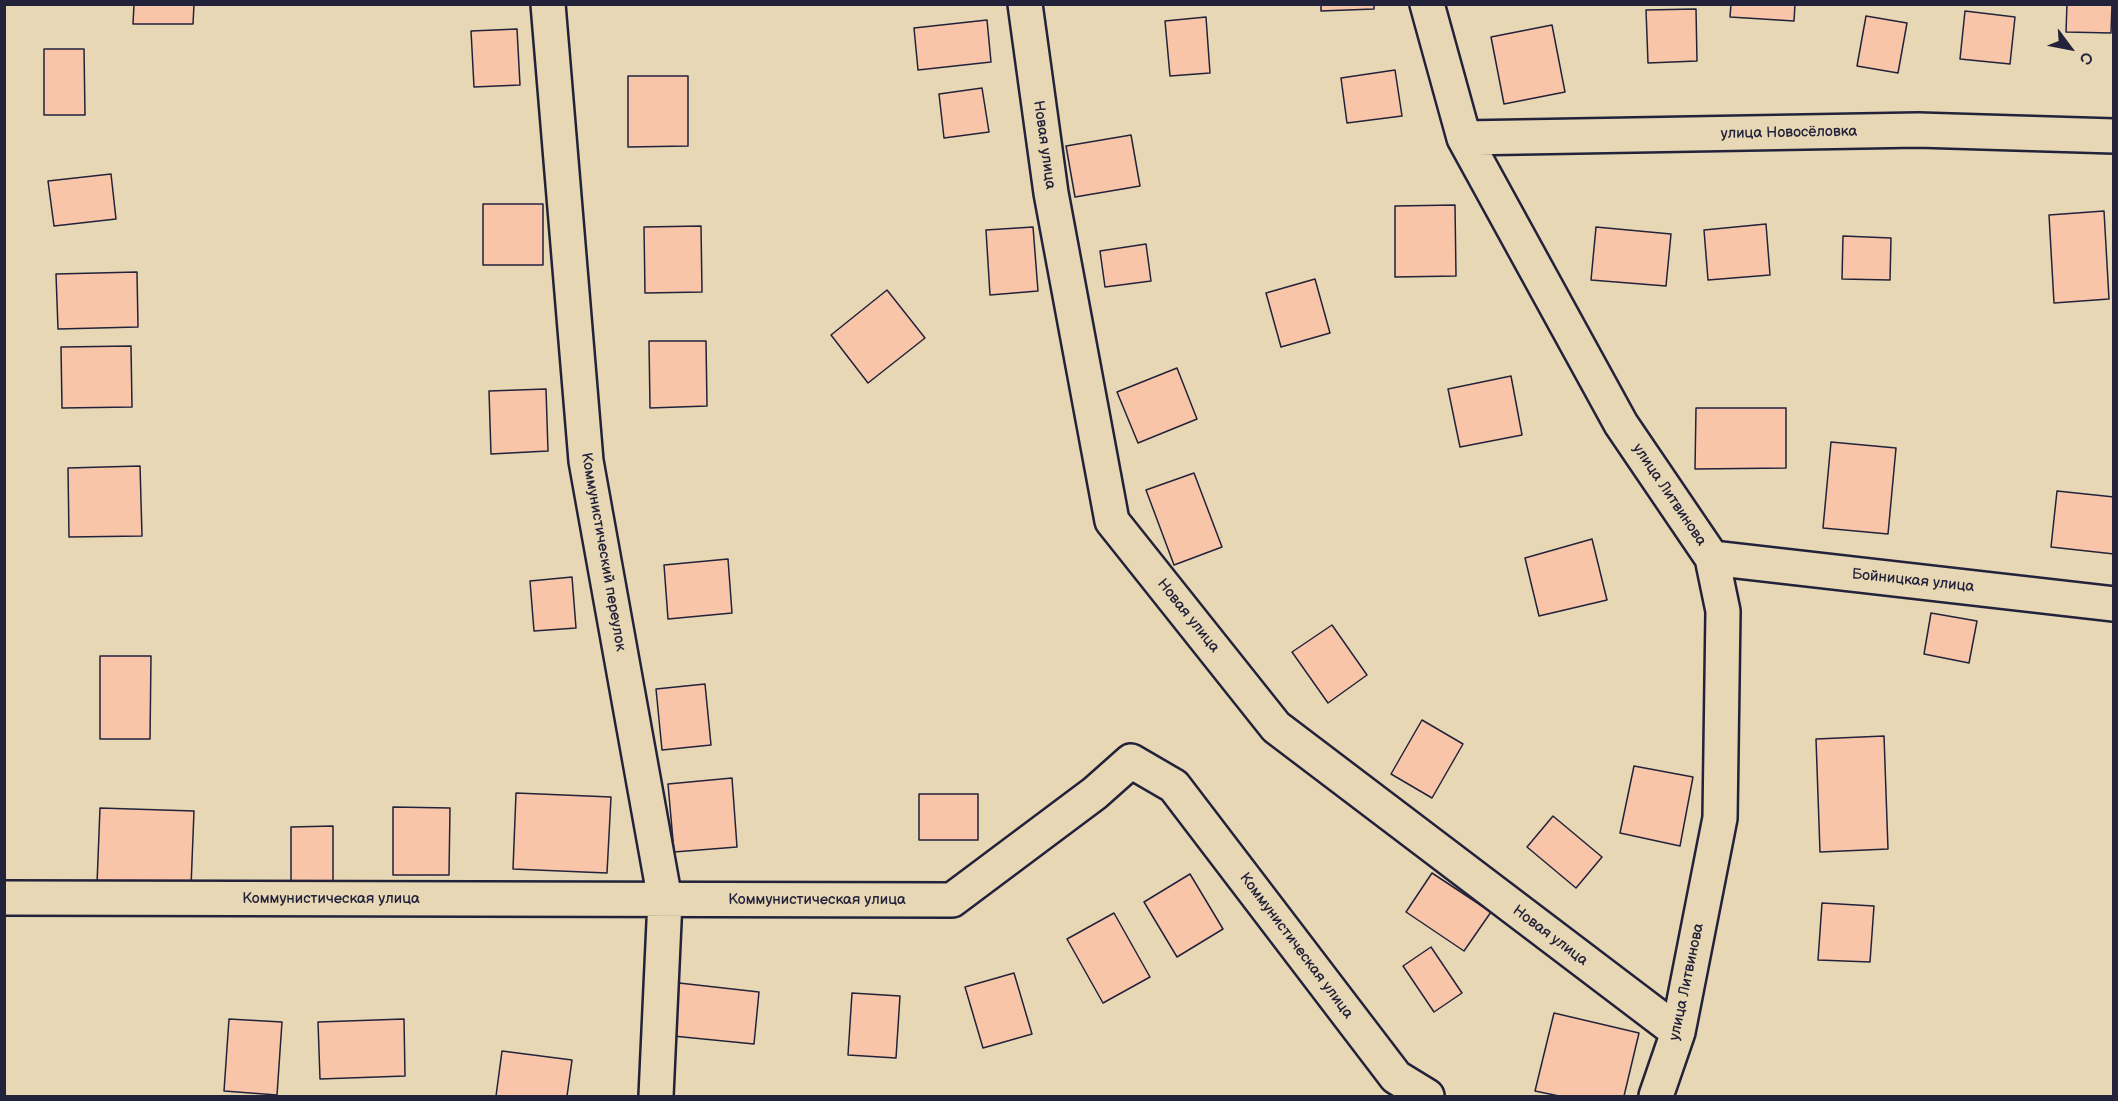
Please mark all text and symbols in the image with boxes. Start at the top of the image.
north arrow [2040,18,2100,78]
text: С [2075,48,2097,68]
street label: Новая улица [1029,99,1059,191]
street label: улица Новосёловка [1721,123,1857,143]
street label: улица Литвинова [1628,440,1710,550]
street label: Коммунистический переулок [577,451,629,653]
street label: Бойницкая улица [1851,566,1975,596]
street label: Новая улица [1153,576,1223,656]
street label: Коммунистическая улица [1235,870,1357,1022]
street label: Коммунистическая улица [242,890,420,908]
street label: Коммунистическая улица [728,891,906,909]
street label: Новая улица [1509,902,1591,970]
street label: улица Литвинова [1666,922,1708,1042]

